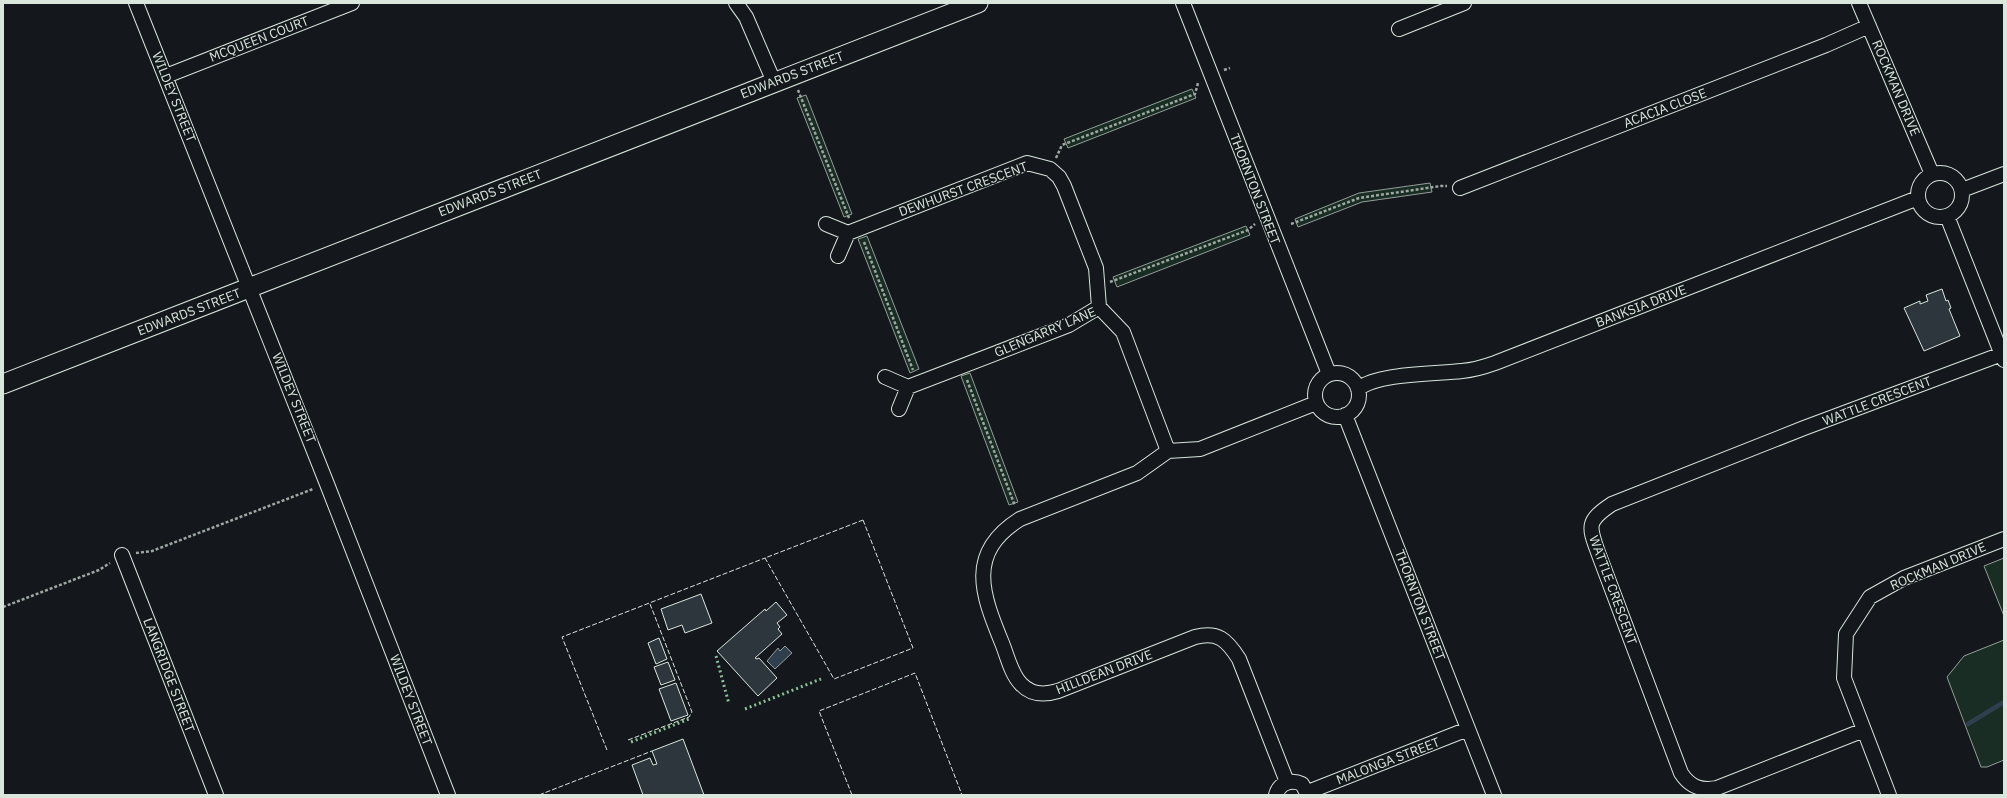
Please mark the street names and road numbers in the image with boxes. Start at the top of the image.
street label: MCQUEEN COURT [207,12,312,66]
street label: ROCKMAN DRIVE [1868,37,1924,139]
street label: EDWARDS STREET [738,47,847,103]
street label: WILDEY STREET [148,49,200,145]
street label: ACACIA CLOSE [1621,84,1709,132]
street label: THORNTON STREET [1226,131,1284,248]
street label: DEWHURST CRESCENT [896,158,1030,220]
street label: EDWARDS STREET [436,165,545,221]
street label: BANKSIA DRIVE [1593,281,1689,331]
street label: EDWARDS STREET [135,284,244,340]
street label: GLENGARRY LANE [992,303,1098,361]
street label: WILDEY STREET [268,350,320,446]
street label: WATTLE CRESCENT [1820,372,1934,430]
street label: WATTLE CRESCENT [1585,533,1641,648]
street label: ROCKMAN DRIVE [1887,538,1989,594]
street label: THORNTON STREET [1391,547,1449,664]
street label: LANGRIDGE STREET [139,615,199,735]
street label: HILLDEAN DRIVE [1053,646,1155,698]
street label: WILDEY STREET [386,652,436,748]
street label: MALONGA STREET [1334,733,1443,789]

